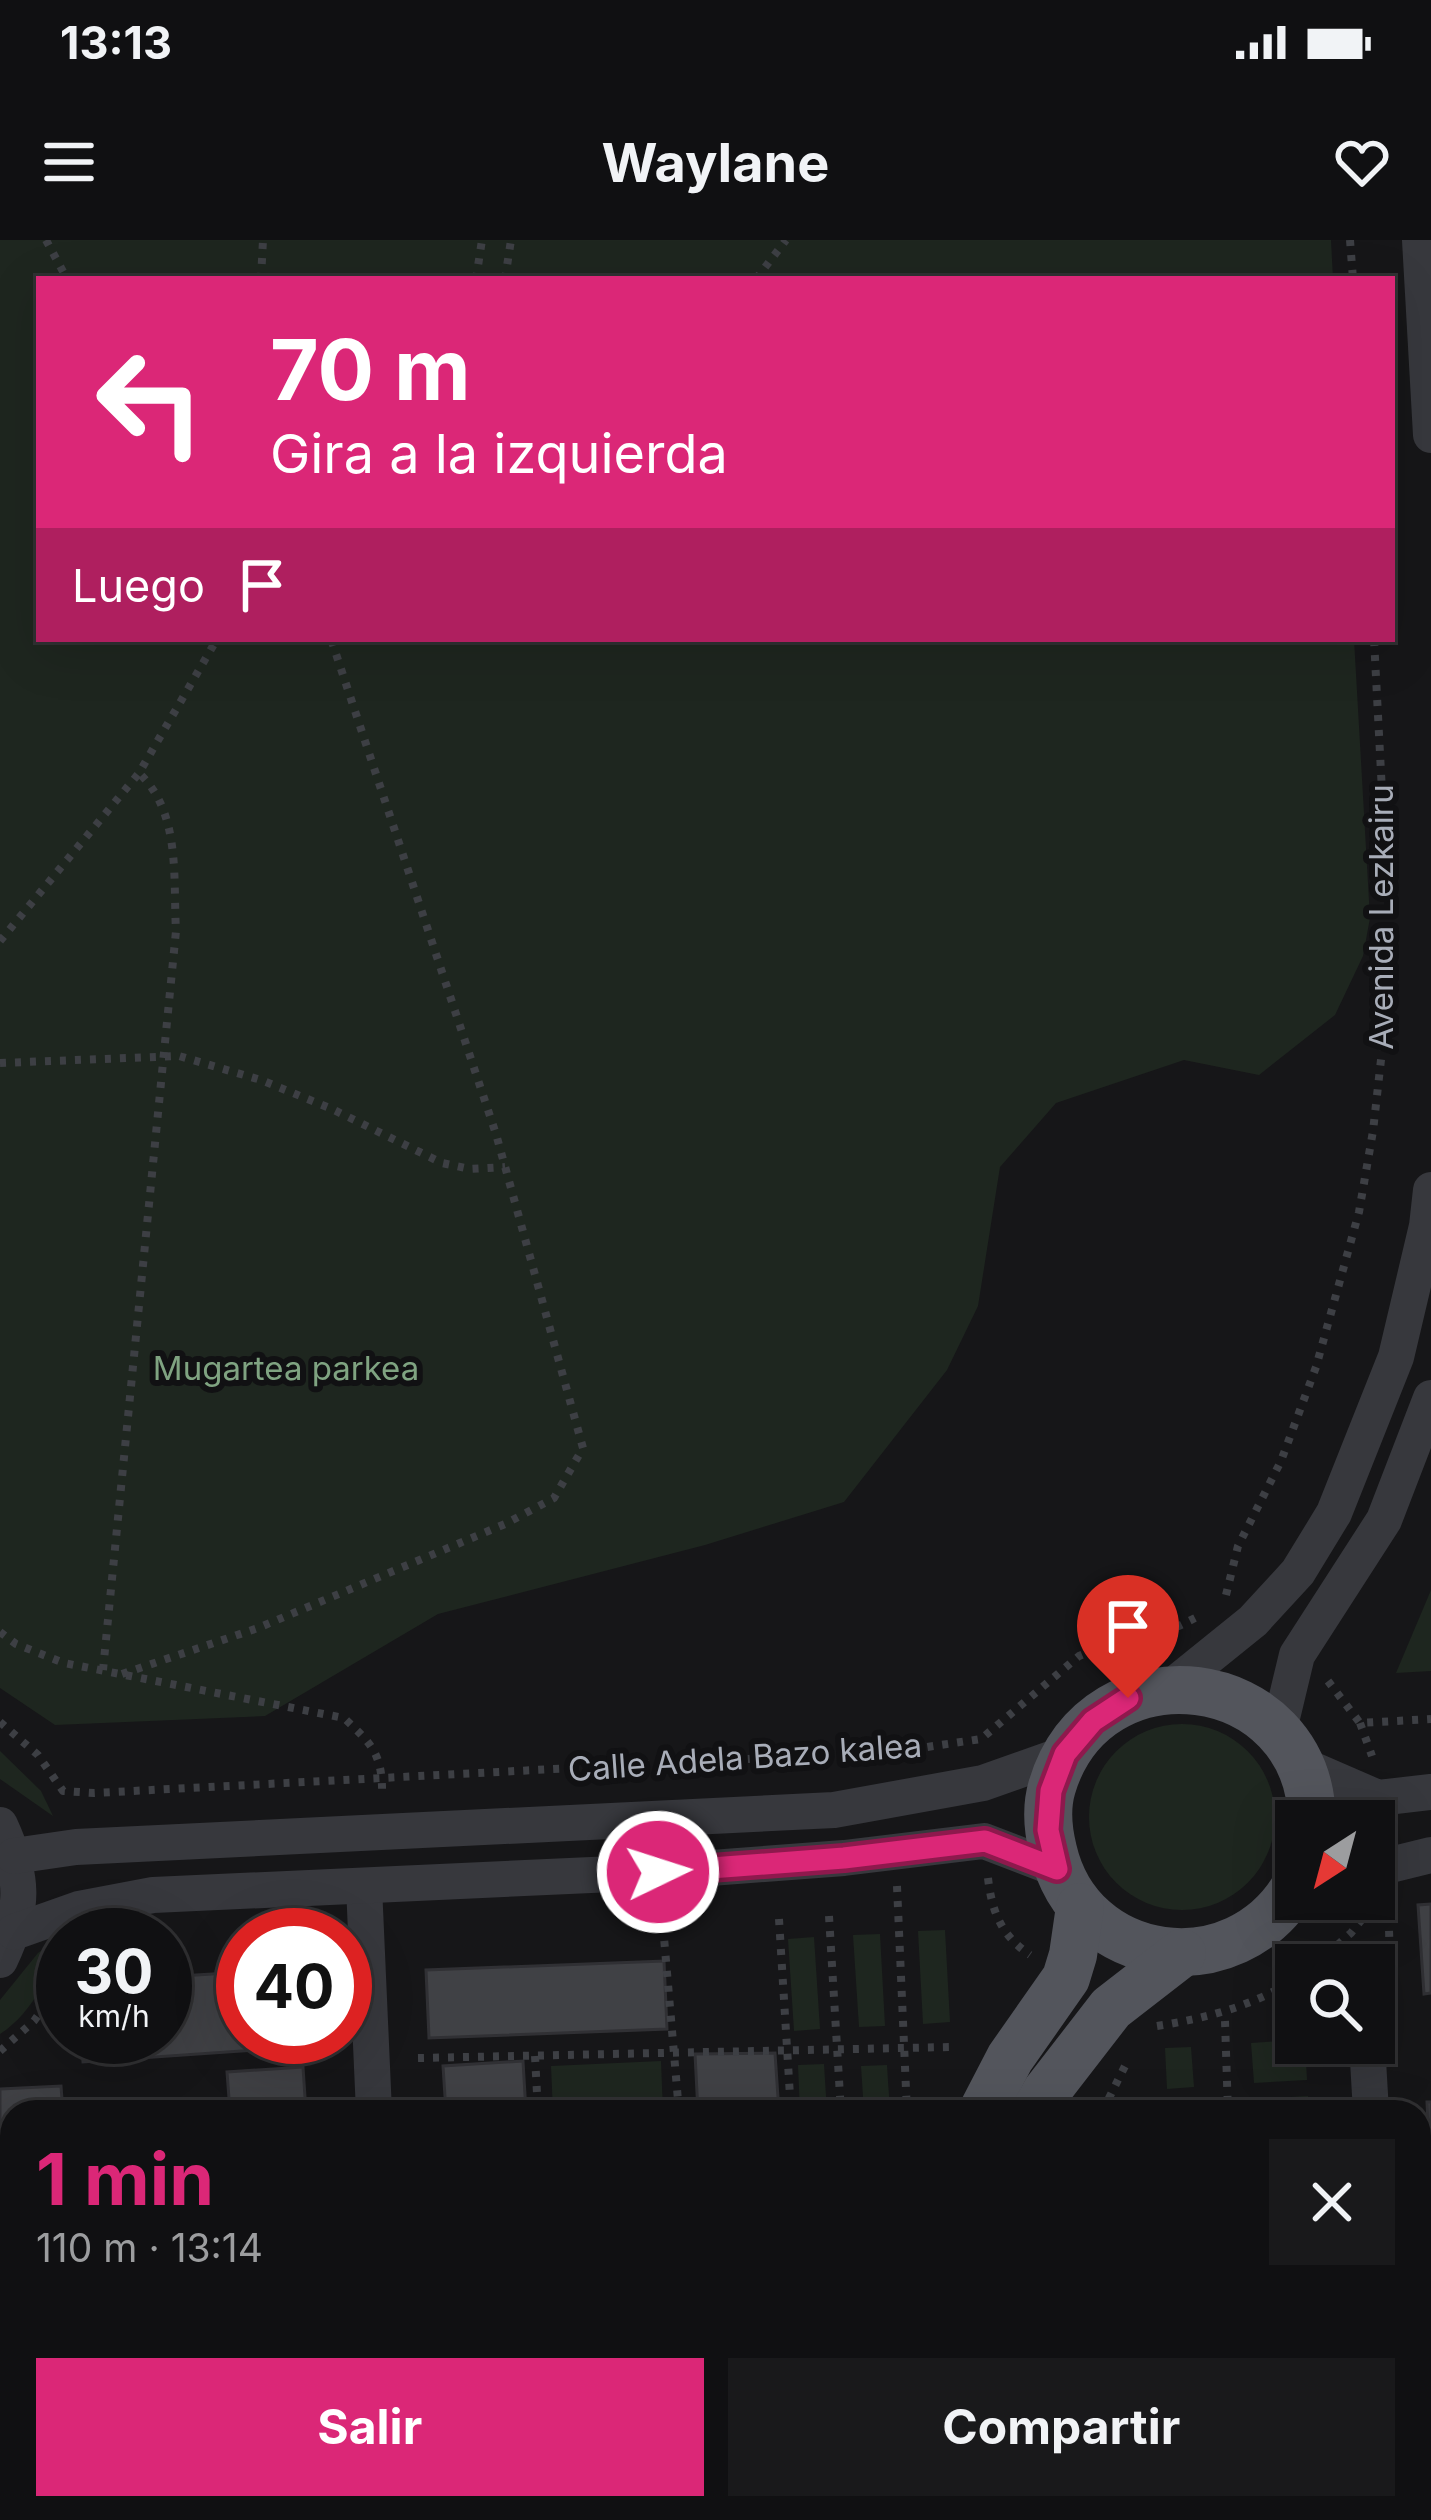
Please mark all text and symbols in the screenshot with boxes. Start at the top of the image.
text: 13:13 [60,15,172,70]
icon: menu [36,129,102,195]
icon: heart [1329,129,1395,195]
text: Waylane [602,130,829,195]
text: 70 m [270,319,471,420]
icon: left [72,324,228,480]
text: Gira a la izquierda [270,421,728,486]
icon: arrive [229,552,295,618]
text: Luego [72,558,205,613]
street label: Avenida Lezkairu [1361,784,1401,1050]
park label: Mugartea parkea [153,1348,419,1388]
pin [1077,1575,1179,1698]
icon: arrive [1095,1593,1161,1659]
street label: Calle Adela Bazo kalea [567,1725,923,1789]
north arrow [1275,1800,1395,1920]
map controls [1275,1800,1395,2064]
position arrow [595,1809,721,1935]
speed limit sign: 40 [216,1908,372,2064]
text: 30 [74,1935,154,2007]
button: search [1275,1944,1395,2064]
text: km/h [78,1998,150,2034]
text: 1 min [36,2135,214,2222]
button: close [1269,2139,1395,2265]
text: 110 m · 13:14 [36,2224,263,2271]
button: Salir [36,2358,704,2496]
button: Compartir [728,2358,1395,2496]

